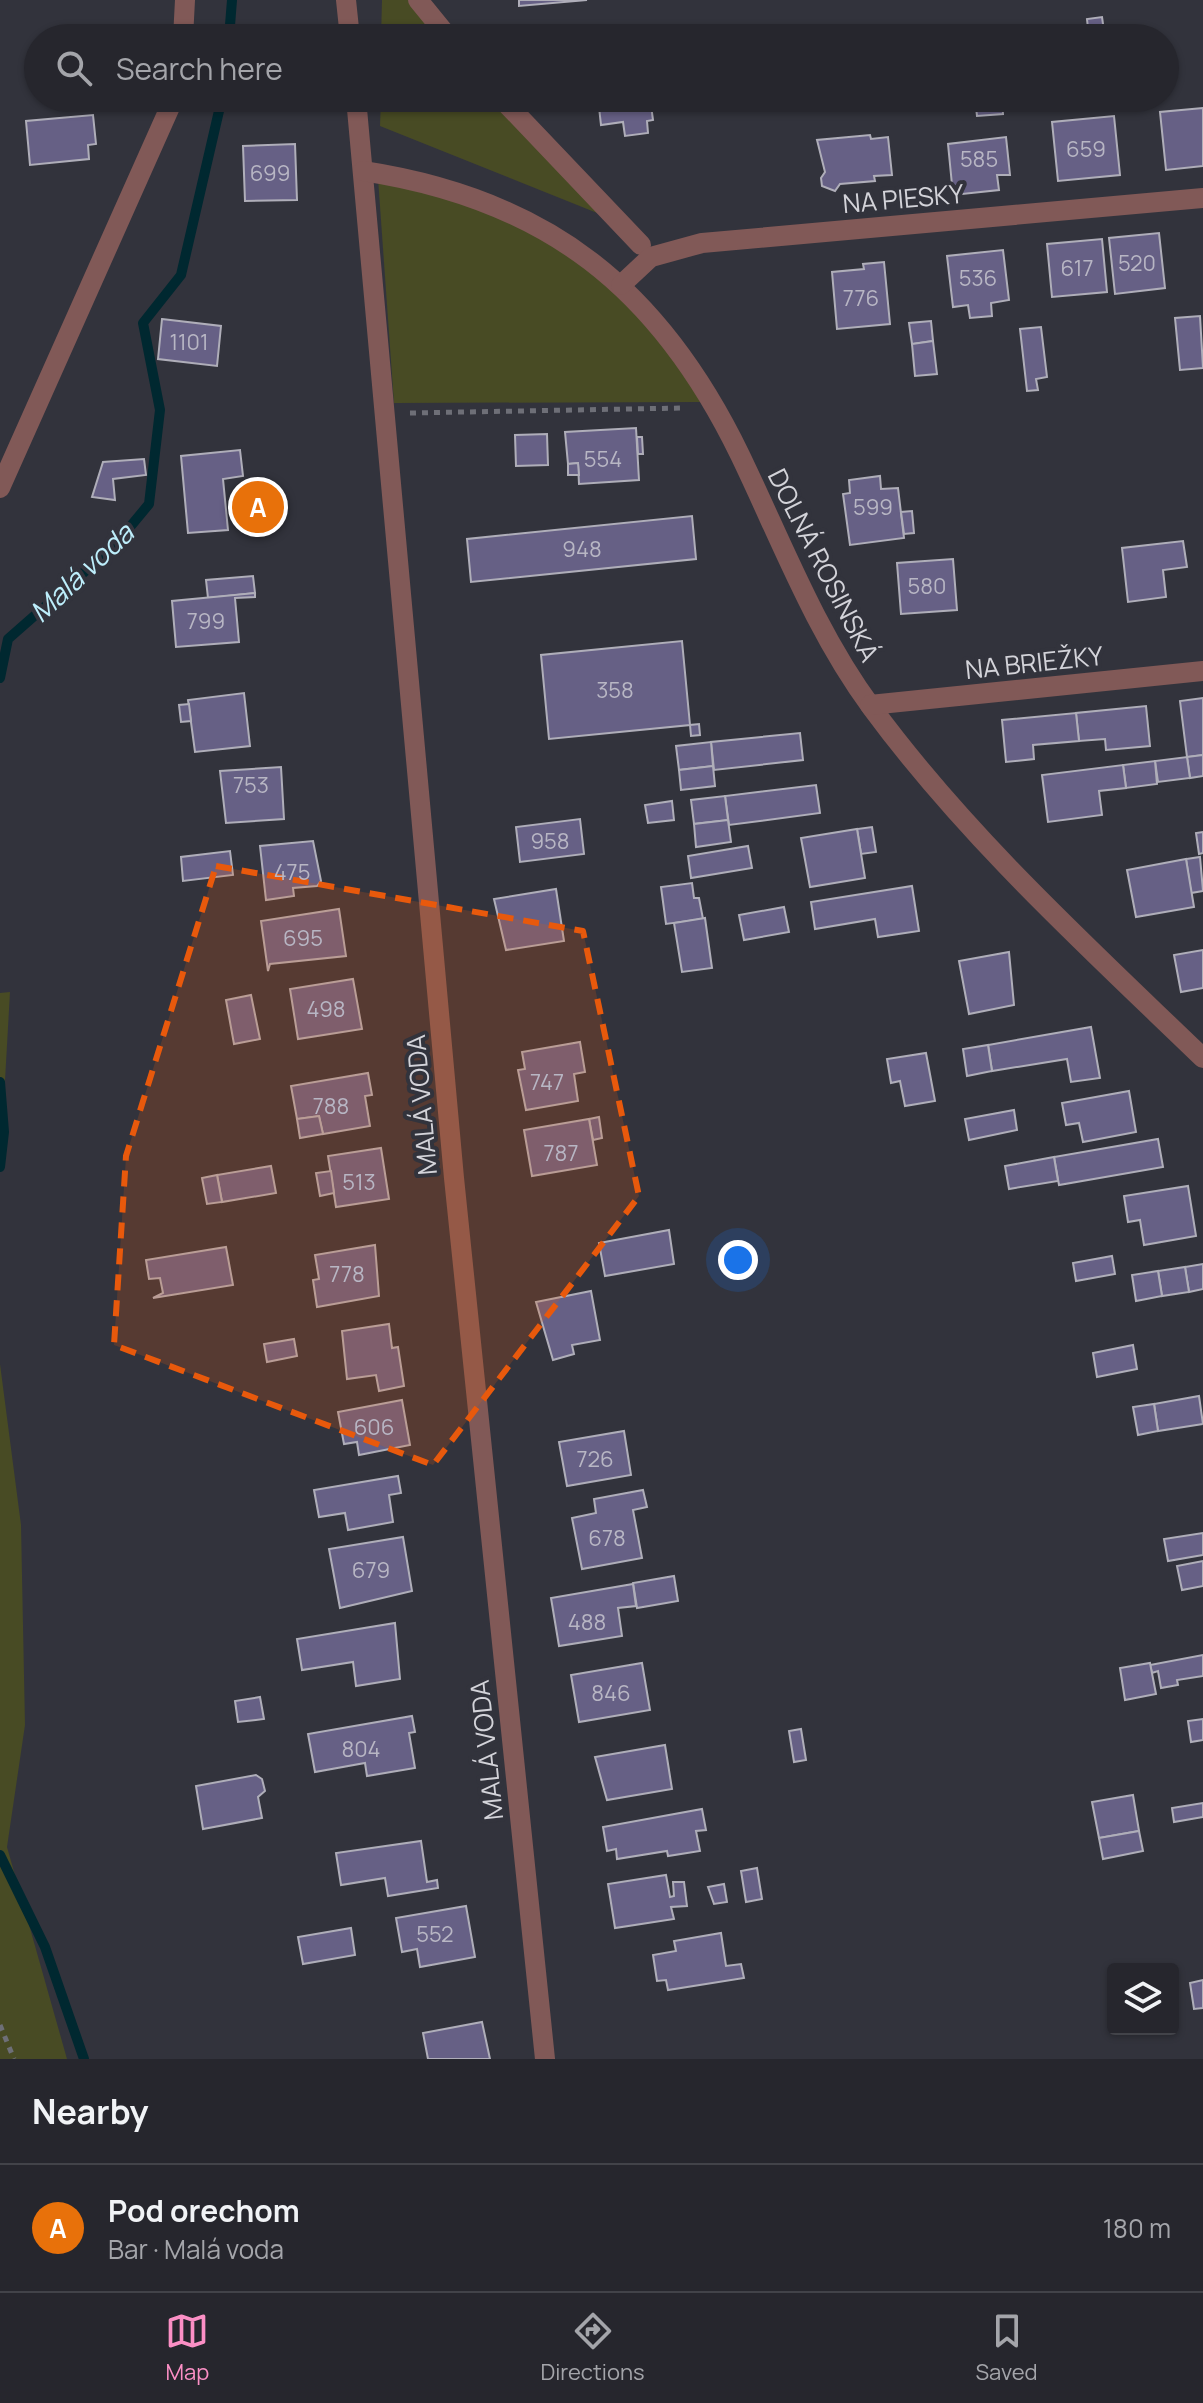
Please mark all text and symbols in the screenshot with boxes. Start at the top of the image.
search box [24,24,1179,112]
icon: search [52,46,96,90]
text: Search here [116,48,283,89]
house number: 659 [1066,134,1106,164]
house number: 585 [960,144,998,174]
house number: 699 [250,158,290,188]
street label: NA PIESKY [841,175,966,221]
house number: 520 [1118,248,1156,278]
house number: 617 [1061,253,1093,283]
house number: 536 [959,263,997,293]
house number: 776 [843,283,879,313]
house number: 1101 [169,327,209,357]
house number: 554 [584,444,622,474]
street label: DOLNÁ ROSINSKÁ [760,462,888,668]
pin: A [232,477,284,537]
house number: 599 [853,492,893,522]
water label: Malá voda [21,513,142,630]
house number: 948 [562,534,602,564]
house number: 580 [908,571,946,601]
house number: 799 [187,606,225,636]
street label: NA BRIEŽKY [963,637,1105,687]
house number: 358 [596,675,634,705]
house number: 753 [233,770,269,800]
house number: 958 [530,826,570,856]
house number: 475 [274,857,310,887]
house number: 695 [283,923,323,953]
house number: 498 [306,994,346,1024]
street label: MALÁ VODA [397,1033,445,1177]
house number: 747 [530,1067,564,1097]
house number: 788 [313,1091,349,1121]
house number: 787 [544,1138,578,1168]
house number: 513 [342,1167,376,1197]
your location [718,1240,758,1280]
house number: 778 [329,1259,365,1289]
house number: 606 [354,1412,394,1442]
house number: 726 [576,1444,614,1474]
house number: 678 [588,1523,626,1553]
house number: 679 [352,1555,390,1585]
house number: 488 [568,1607,606,1637]
street label: MALÁ VODA [461,1678,511,1822]
house number: 846 [591,1678,631,1708]
house number: 804 [341,1734,381,1764]
house number: 552 [416,1919,454,1949]
map controls [1107,1963,1179,2035]
button: layers [1107,1963,1179,2035]
text: Nearby [32,2088,148,2134]
text: Pod orechom [108,2190,300,2231]
text: A [49,2210,67,2246]
text: 180 m [1103,2210,1171,2246]
text: Bar · Malá voda [108,2231,284,2267]
tab: Map [165,2309,209,2387]
tab: Directions [540,2309,645,2387]
tab: Saved [976,2309,1038,2387]

